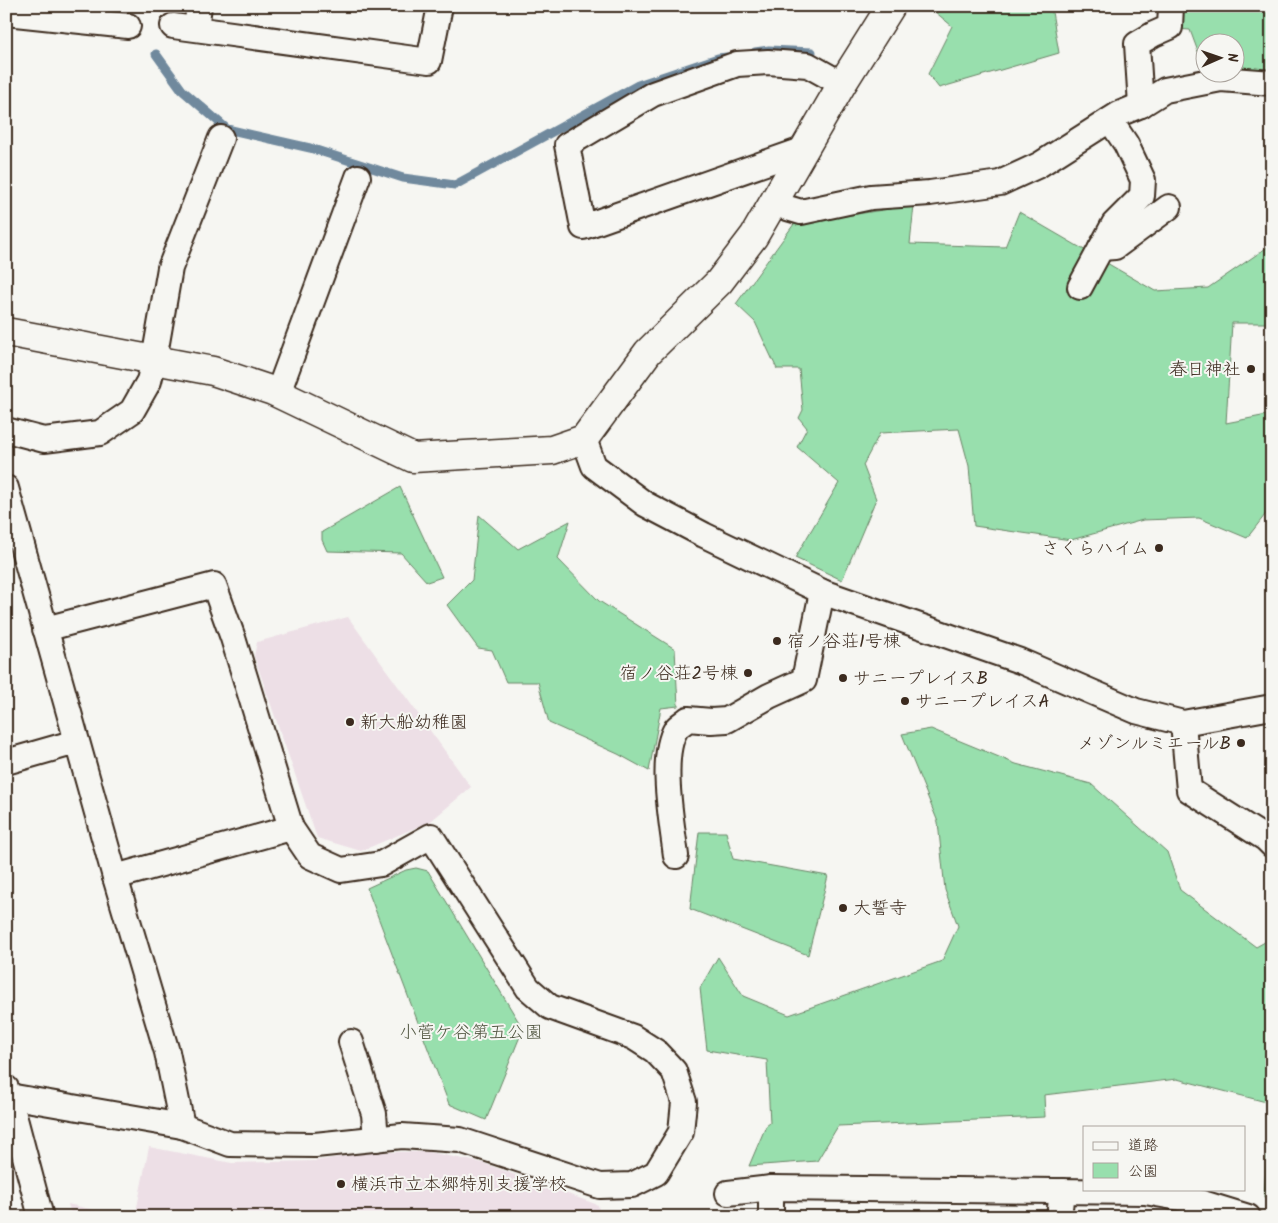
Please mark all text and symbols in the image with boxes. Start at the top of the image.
north arrow [1196,32,1246,82]
text: N [1221,53,1243,63]
place label: 春日神社 [1169,356,1241,385]
marker: 春日神社 [1245,363,1257,375]
place label: さくらハイム [1042,535,1149,564]
marker: さくらハイム [1153,542,1165,554]
place label: 宿ノ谷荘1号棟 [787,628,901,657]
marker: 宿ノ谷荘1号棟 [771,635,783,647]
place label: 宿ノ谷荘2号棟 [620,660,738,689]
place label: サニープレイスB [853,665,988,694]
marker: 宿ノ谷荘2号棟 [742,667,754,679]
marker: サニープレイスB [837,672,849,684]
place label: サニープレイスA [915,688,1049,717]
marker: サニープレイスA [899,695,911,707]
place label: 新大船幼稚園 [360,709,468,738]
marker: 新大船幼稚園 [344,716,356,728]
place label: メゾンルミエールB [1077,730,1231,759]
marker: メゾンルミエールB [1235,737,1247,749]
place label: 大誓寺 [853,895,907,924]
marker: 大誓寺 [837,902,849,914]
park label: 小菅ケ谷第五公園 [399,1019,543,1048]
legend [1083,1126,1246,1190]
text: 道路 [1128,1134,1158,1158]
text: 公園 [1128,1160,1158,1184]
place label: 横浜市立本郷特別支援学校 [351,1171,567,1200]
marker: 横浜市立本郷特別支援学校 [335,1178,347,1190]

